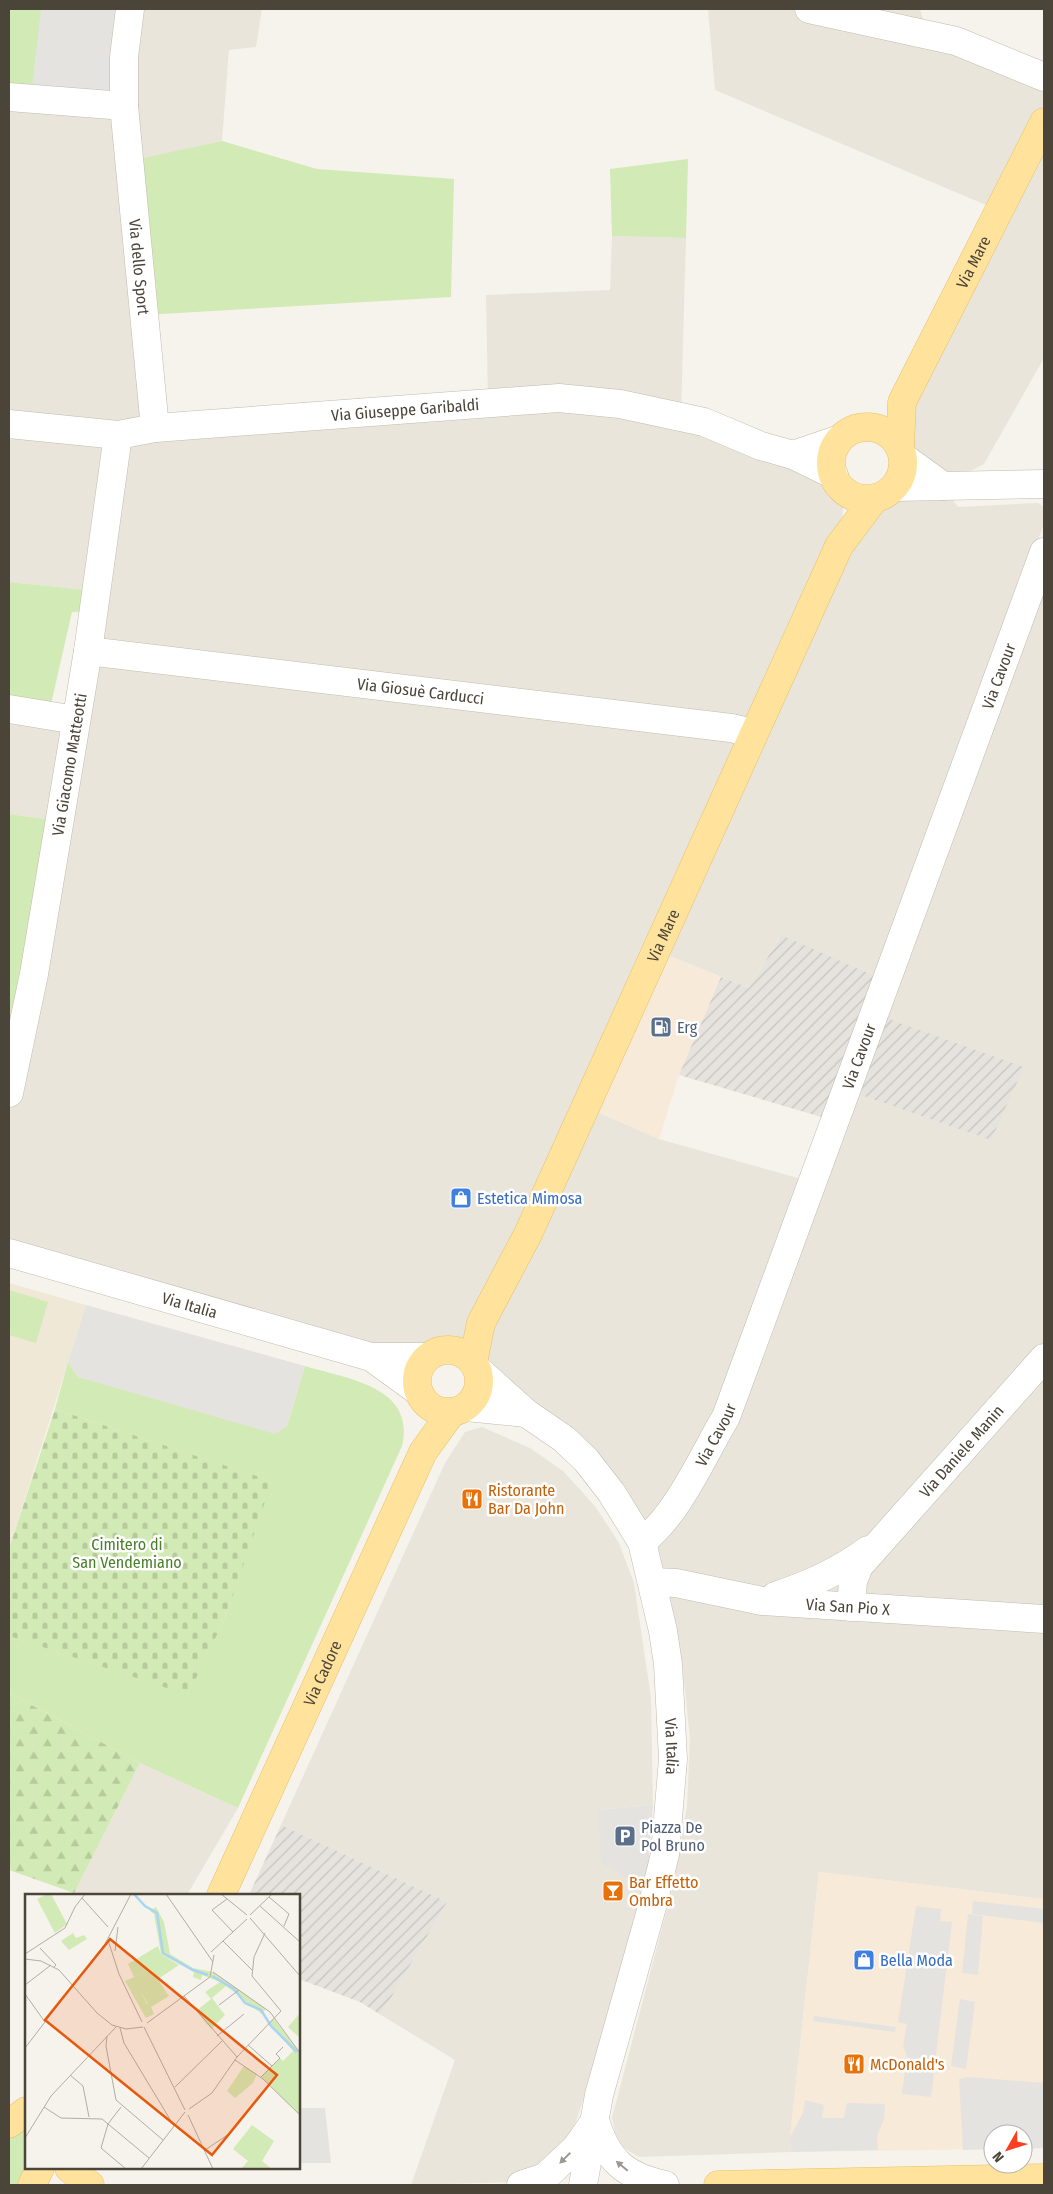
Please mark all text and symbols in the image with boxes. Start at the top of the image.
street label: Via dello Sport [125,218,154,317]
street label: Via Mare [952,233,994,291]
street label: Via Giuseppe Garibaldi [330,394,480,424]
street label: Via Cavour [978,640,1019,712]
street label: Via Giosuè Carducci [356,674,485,708]
street label: Via Giacomo Matteotti [48,692,90,837]
street label: Via Mare [643,906,683,965]
fuel station icon: Erg [649,1015,673,1039]
place label: Erg [677,1018,698,1037]
street label: Via Cavour [838,1020,880,1092]
shop icon: Estetica Mimosa [449,1186,473,1210]
place label: Estetica Mimosa [477,1189,583,1208]
street label: Via Italia [160,1288,220,1322]
street label: Via Cavour [691,1400,740,1470]
street label: Via Daniele Manin [915,1401,1007,1501]
place label: Ristorante Bar Da John [488,1481,564,1518]
restaurant icon: Ristorante Bar Da John [460,1487,484,1511]
park label: Cimitero di San Vendemiano [72,1535,182,1572]
street label: Via San Pio X [805,1594,891,1619]
street label: Via Cadore [299,1637,345,1709]
street label: Via Italia [661,1717,682,1776]
place label: Piazza De Pol Bruno [641,1818,705,1855]
parking icon: Piazza De Pol Bruno [613,1824,637,1848]
place label: Bar Effetto Ombra [629,1873,698,1910]
bar icon: Bar Effetto Ombra [601,1879,625,1903]
inset map [25,1894,300,2169]
shop icon: Bella Moda [852,1948,876,1972]
place label: Bella Moda [880,1951,953,1970]
restaurant icon: McDonald's [842,2052,866,2076]
place label: McDonald's [870,2055,945,2074]
north arrow [983,2124,1033,2174]
text: N [989,2148,1008,2165]
one-way arrow [560,2152,572,2164]
one-way arrow [615,2160,628,2171]

